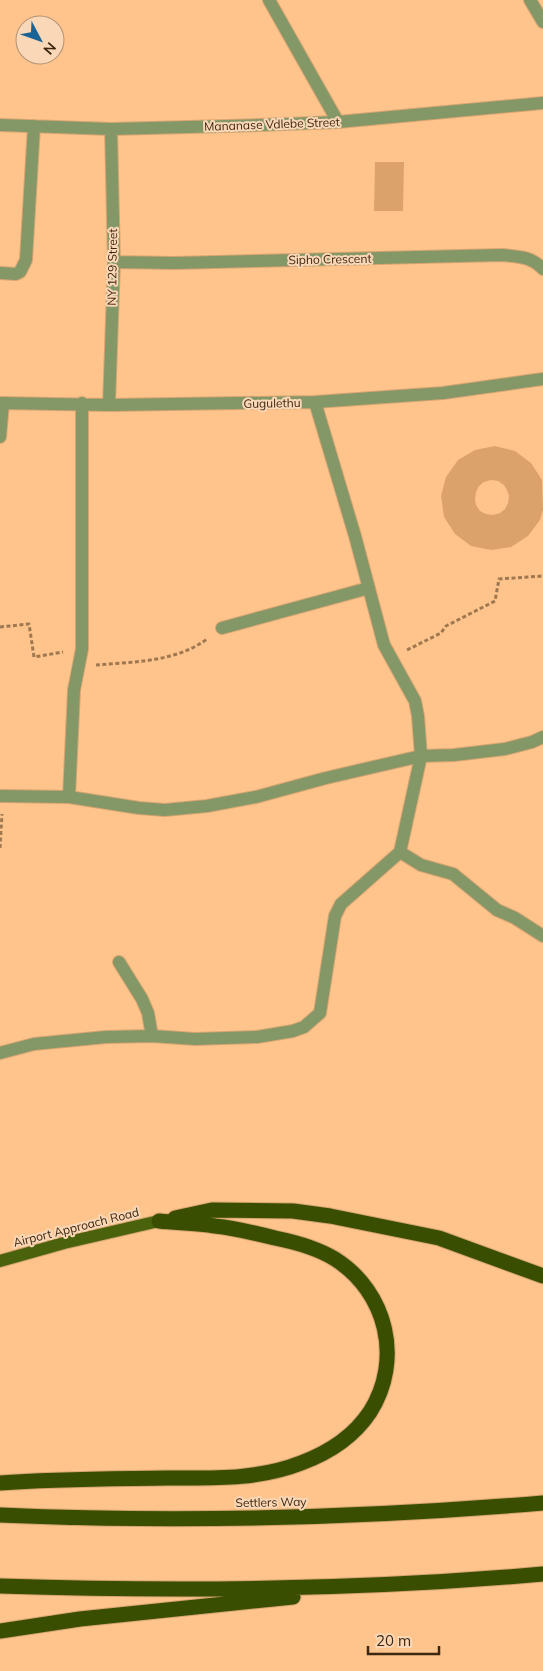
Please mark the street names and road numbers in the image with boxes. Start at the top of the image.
street label: Mananase Vdlebe Street [204,114,340,134]
street label: NY 129 Street [104,228,120,306]
street label: Sipho Crescent [288,251,372,267]
street label: Gugulethu [243,395,301,411]
street label: Airport Approach Road [12,1204,140,1250]
street label: Settlers Way [235,1494,307,1510]

